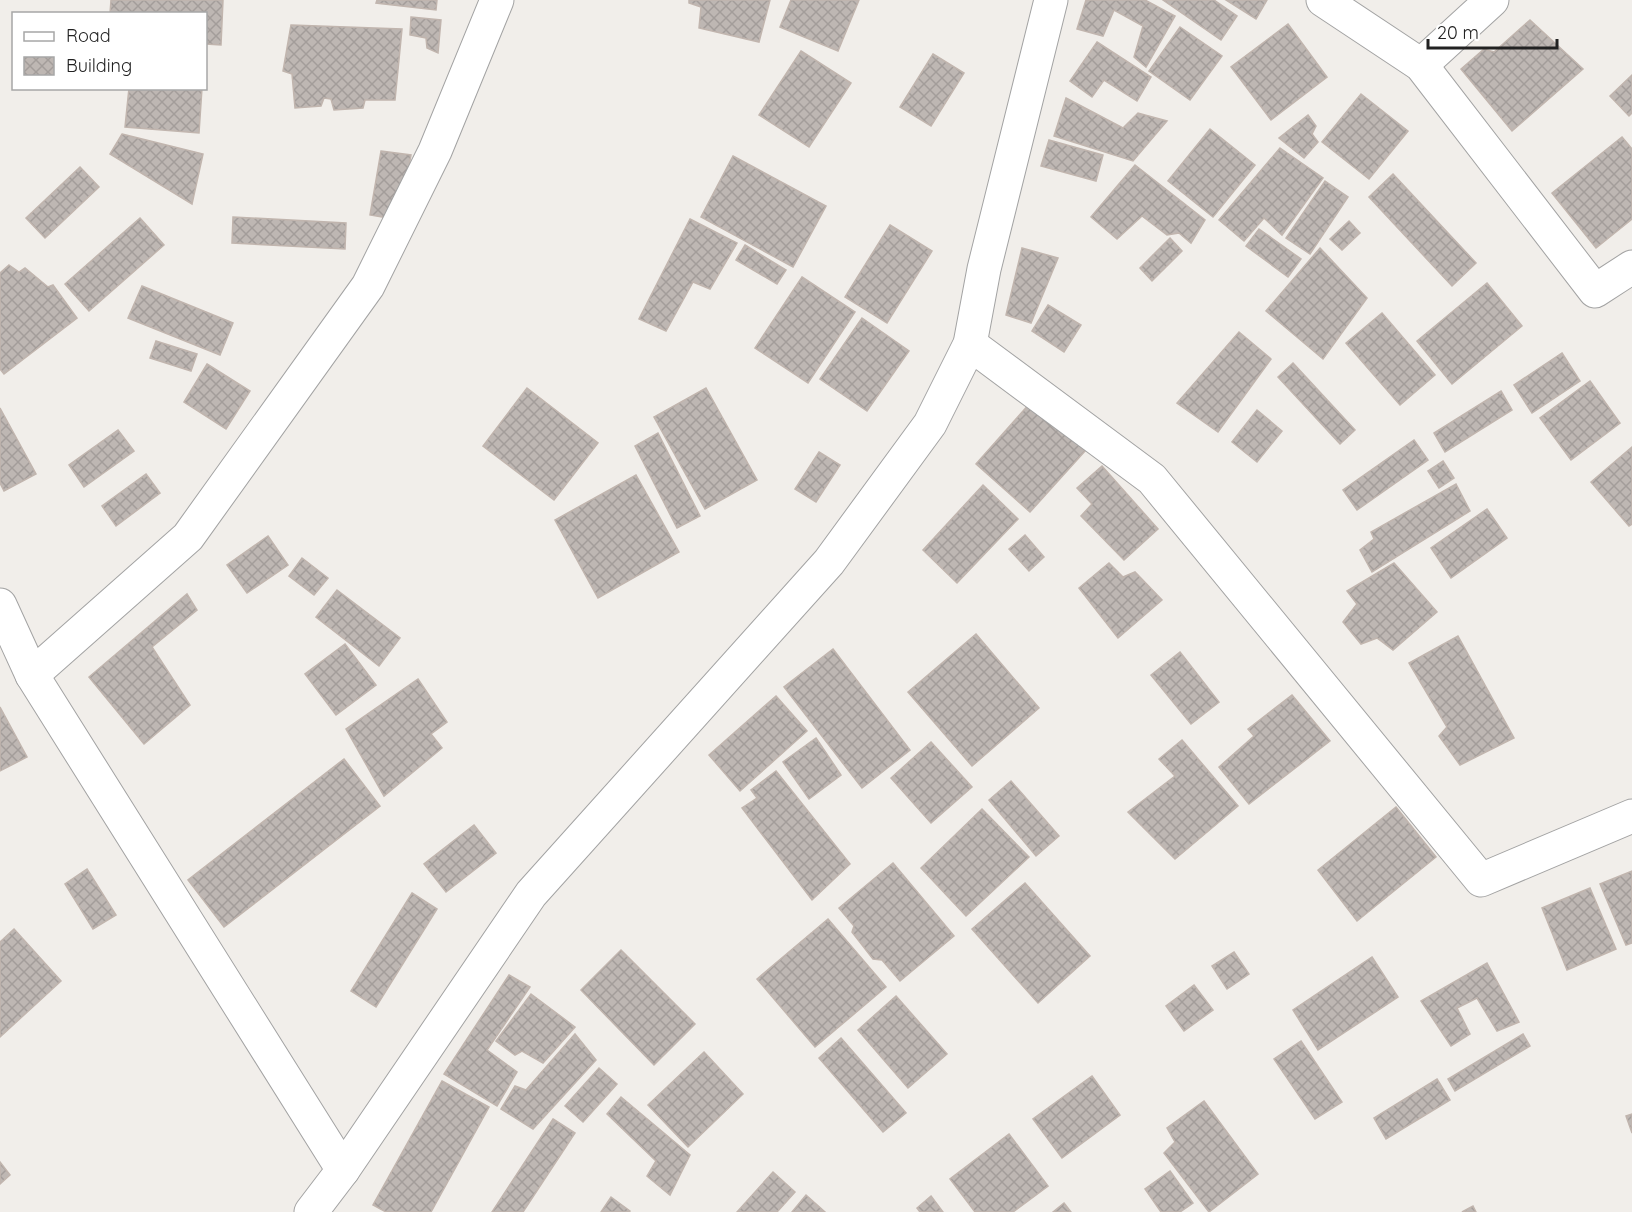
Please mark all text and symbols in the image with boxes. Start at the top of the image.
legend [12,12,207,90]
scale bar [1428,12,1557,50]
text: 20 m [1437,21,1479,44]
text: Road [66,24,111,47]
text: Building [66,54,132,77]

